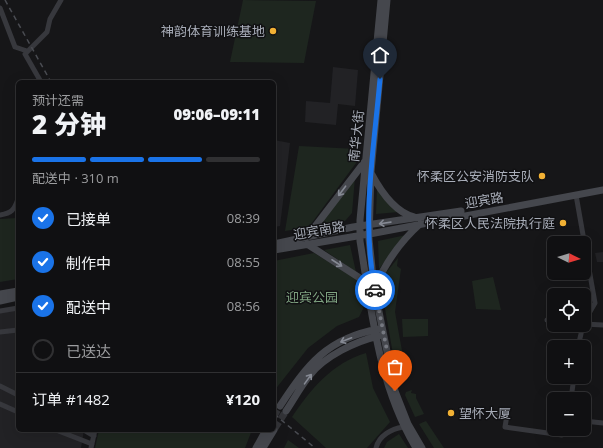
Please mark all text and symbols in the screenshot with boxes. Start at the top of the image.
place label: 神韵体育训练基地 [161,22,265,40]
marker: 神韵体育训练基地 [268,26,278,36]
pin [363,38,397,79]
icon: home [369,44,391,66]
text: 预计还需 [32,91,84,109]
text: 09:06–09:11 [174,104,260,124]
text: 2 分钟 [32,106,106,142]
street label: 南华大街 [344,109,368,163]
place label: 怀柔区公安消防支队 [417,167,534,185]
text: 配送中 · 310 m [32,169,119,187]
marker: 怀柔区公安消防支队 [537,171,547,181]
one-way arrow [338,185,346,196]
street label: 迎宾路 [463,188,505,212]
icon: check [32,207,54,229]
text: 已接单 [66,209,111,229]
text: 08:39 [227,209,260,227]
place label: 怀柔区人民法院执行庭 [425,214,555,232]
street label: 迎宾南路 [292,217,346,243]
marker: 怀柔区人民法院执行庭 [558,218,568,228]
one-way arrow [379,219,392,227]
north arrow [547,236,591,280]
map controls [547,236,591,436]
icon: check [32,251,54,273]
text: 制作中 [66,253,111,273]
text: 08:55 [227,253,260,271]
one-way arrow [331,259,342,267]
courier [355,270,395,310]
icon: car [364,279,386,301]
park label: 迎宾公园 [286,288,338,306]
button: locate [547,288,591,332]
icon: check [32,295,54,317]
text: 配送中 [66,297,111,317]
text: 08:56 [227,297,260,315]
one-way arrow [340,336,352,344]
button: + [547,340,591,384]
text: 已送达 [66,341,111,361]
pin [378,350,412,391]
icon: bag [384,356,406,378]
one-way arrow [304,373,312,384]
text: 订单 #1482 [32,389,110,409]
text: ¥120 [226,389,260,409]
button: − [547,392,591,436]
place label: 望怀大厦 [459,404,511,422]
marker: 望怀大厦 [446,408,456,418]

